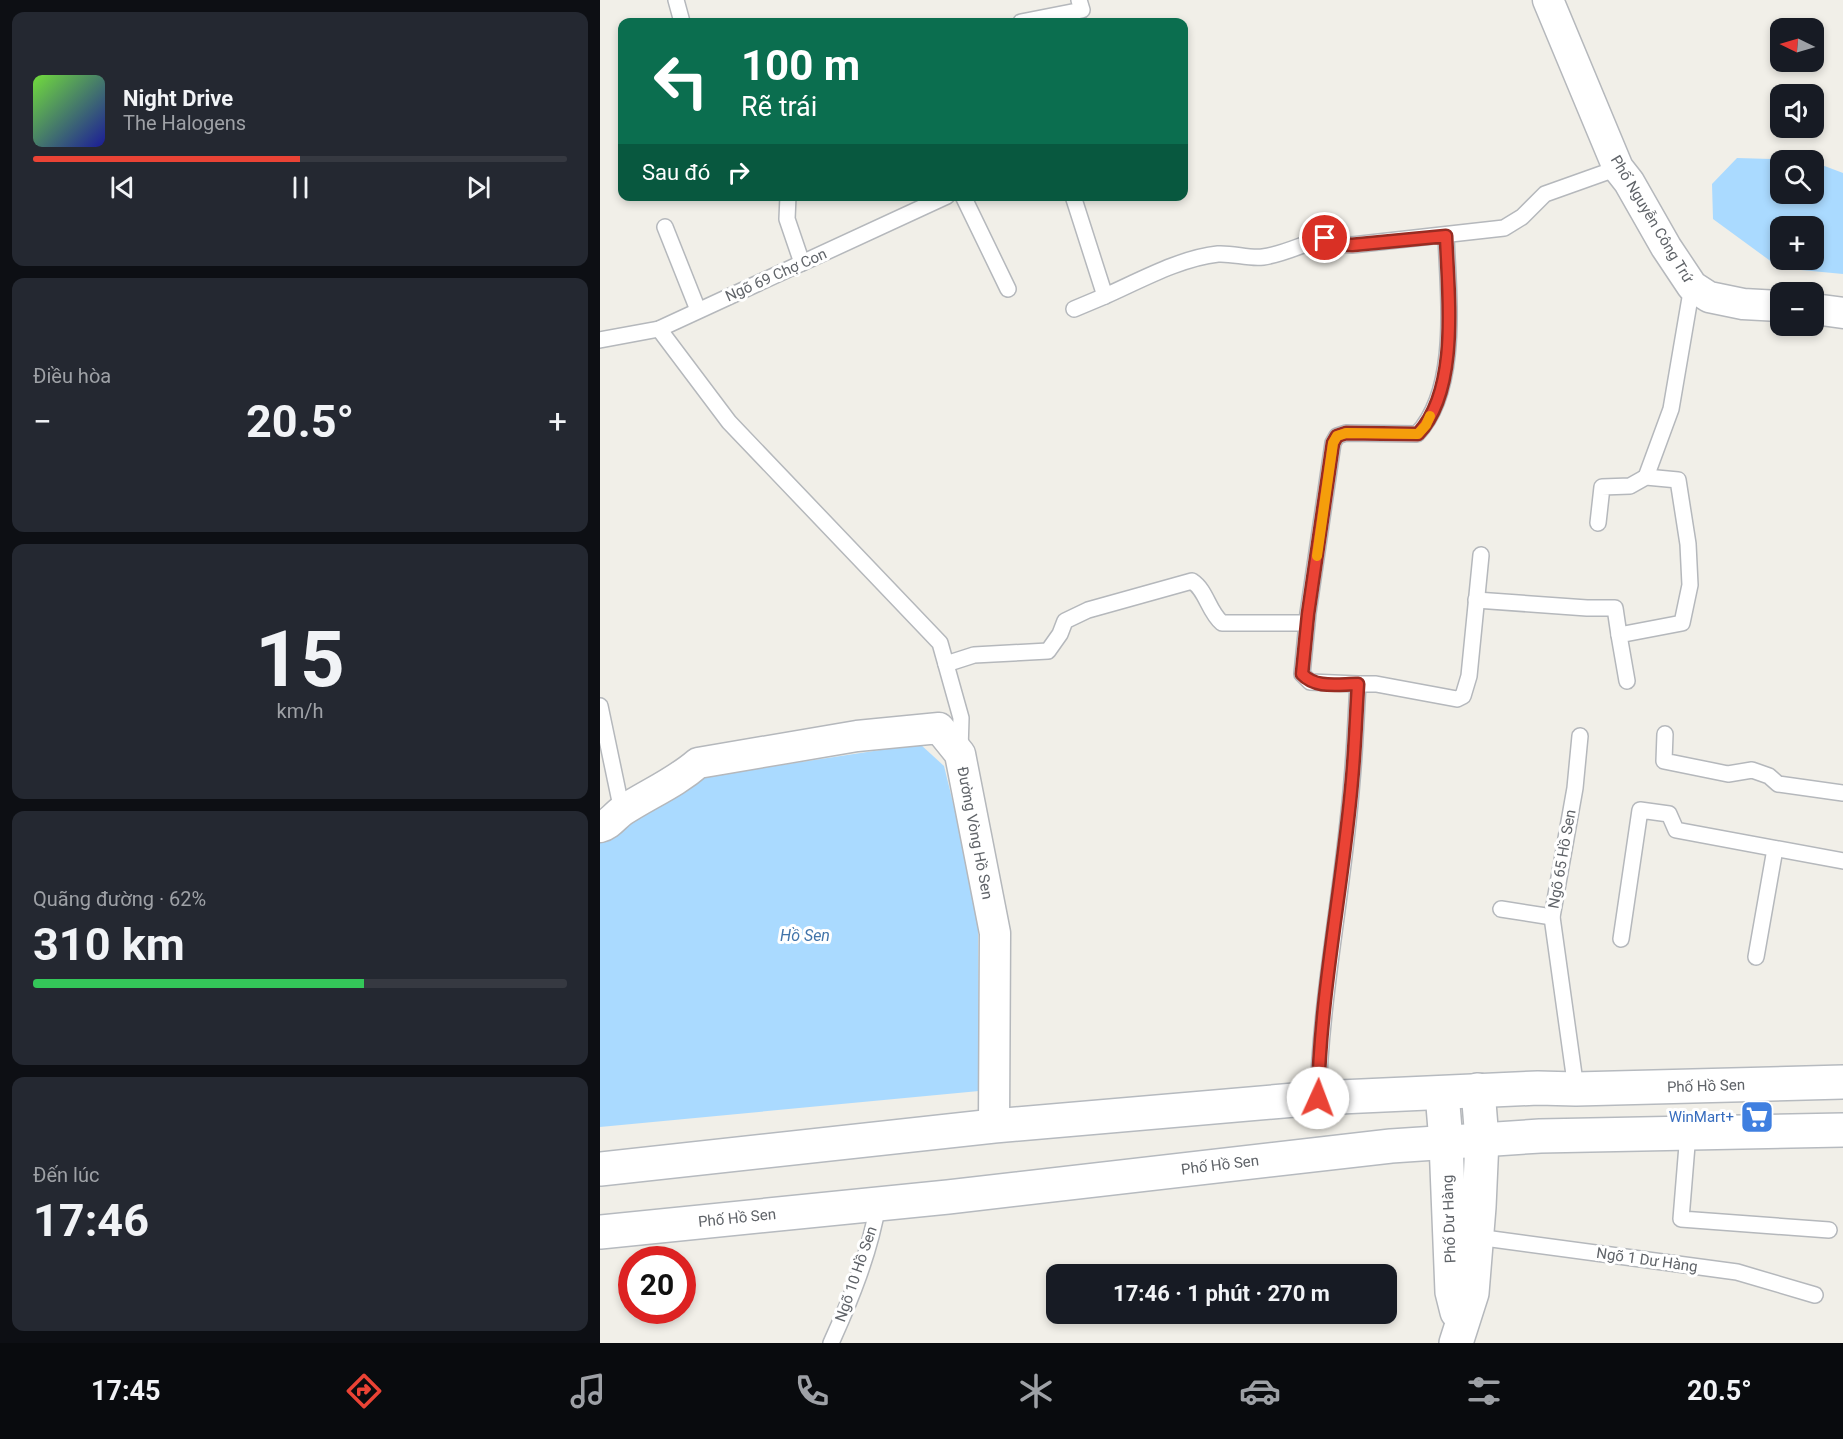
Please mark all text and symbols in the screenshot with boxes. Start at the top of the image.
north arrow [1770,18,1824,72]
map controls [1770,18,1824,336]
text: 100 m [741,41,860,90]
icon: left [642,42,720,120]
button: sound [1770,84,1824,138]
text: Night Drive [123,86,233,111]
text: Rẽ trái [741,91,817,123]
text: The Halogens [123,111,246,135]
button: search [1770,150,1824,204]
street label: Phố Nguyễn Công Trứ [1607,152,1698,287]
icon: right [722,156,755,189]
text: Sau đó [642,160,710,185]
icon: previous [106,171,139,204]
icon: pause [284,171,317,204]
icon: next [462,171,495,204]
pin [1299,212,1350,263]
button: + [1770,216,1824,270]
icon: arrive [1308,221,1341,254]
street label: Ngõ 69 Chợ Con [723,245,829,305]
button: − [1770,282,1824,336]
text: Điều hòa [33,364,111,388]
text: 20.5° [246,395,354,448]
text: − [33,402,52,441]
text: + [548,402,567,441]
text: 15 [255,614,345,705]
text: km/h [277,699,323,723]
street label: Đường Vòng Hồ Sen [953,765,997,901]
street label: Ngõ 65 Hồ Sen [1544,808,1580,910]
text: Quãng đường · 62% [33,887,206,911]
text: 310 km [33,918,185,971]
water label: Hồ Sen [780,926,830,945]
position arrow [1286,1066,1350,1130]
street label: Phố Hồ Sen [1667,1076,1745,1096]
supermarket icon: WinMart+ [1739,1099,1775,1135]
place label: WinMart+ [1669,1108,1734,1126]
street label: Phố Hồ Sen [1180,1151,1260,1179]
text: Đến lúc [33,1163,99,1187]
street label: Phố Dư Hàng [1438,1175,1460,1263]
text: 17:46 [33,1194,149,1247]
street label: Phố Hồ Sen [697,1205,777,1231]
street label: Ngõ 10 Hồ Sen [831,1224,881,1324]
street label: Ngõ 1 Dư Hàng [1595,1244,1699,1276]
speed limit sign: 20 [618,1246,696,1324]
text: 17:46 · 1 phút · 270 m [1113,1281,1330,1306]
icon: directions [343,1370,385,1412]
icon: music [567,1370,609,1412]
icon: phone [791,1370,833,1412]
icon: climate [1015,1370,1057,1412]
icon: car [1239,1370,1281,1412]
icon: filters [1463,1370,1505,1412]
text: 17:45 [91,1375,161,1407]
text: 20.5° [1687,1375,1752,1407]

